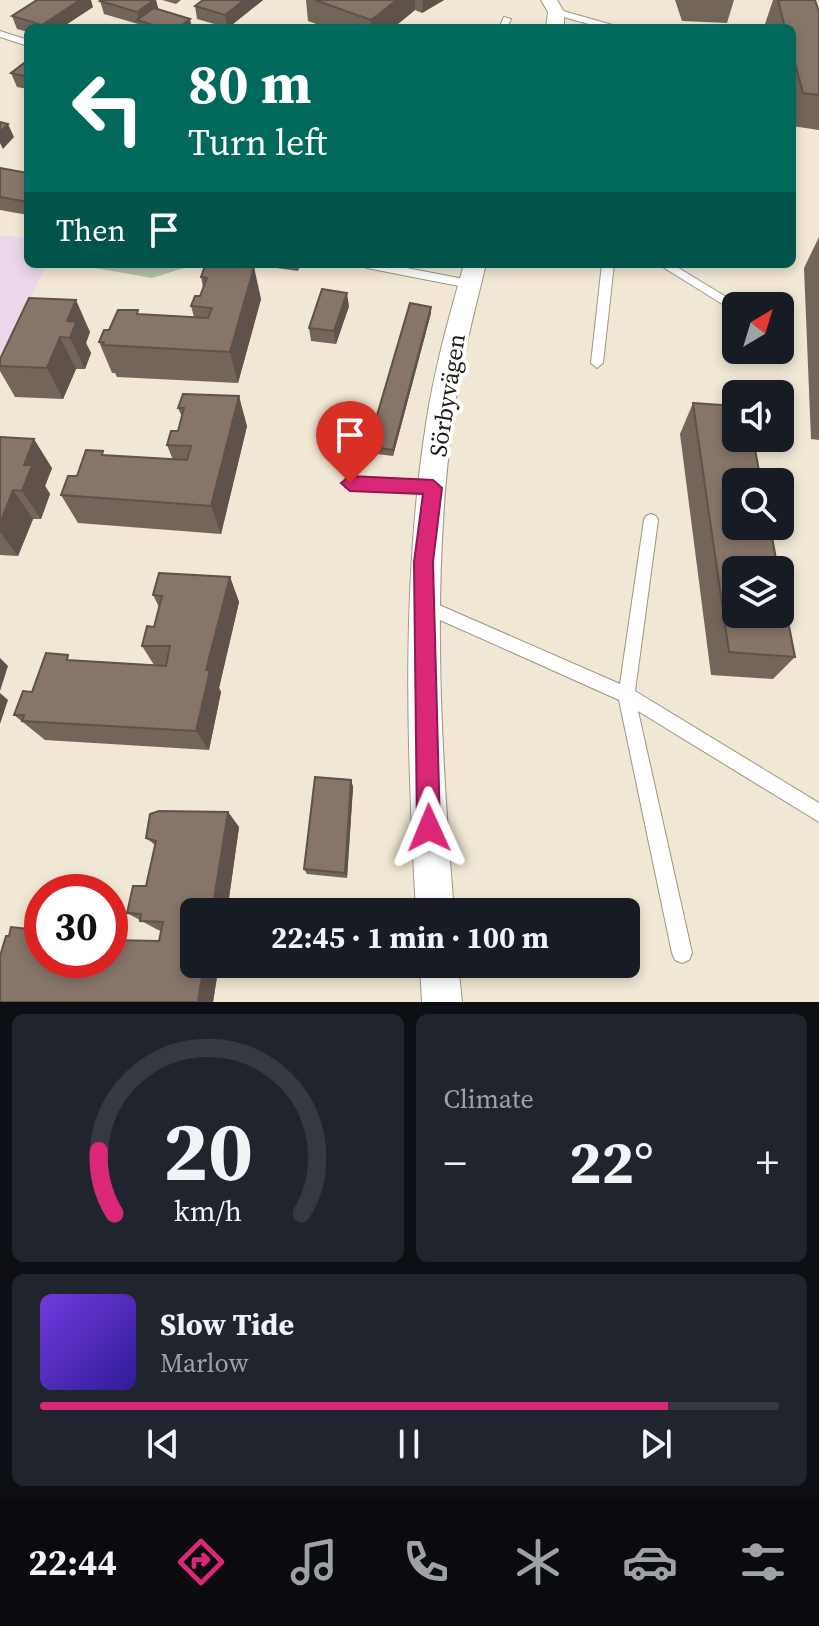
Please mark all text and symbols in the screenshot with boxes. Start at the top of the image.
text: 80 m [188,45,311,122]
icon: left [56,56,160,160]
text: Turn left [188,118,327,167]
icon: arrive [142,208,186,252]
text: Then [56,210,126,251]
north arrow [722,292,794,364]
map controls [722,292,794,628]
street label: Sörbyvägen [421,331,473,459]
button: sound [722,380,794,452]
pin [316,401,384,483]
icon: arrive [328,413,372,457]
button: search [722,468,794,540]
button: layers [722,556,794,628]
position arrow [387,786,471,870]
speed limit sign: 30 [24,874,128,978]
text: 22:45 · 1 min · 100 m [271,917,549,958]
text: Climate [444,1081,534,1117]
text: 20 [163,1094,253,1208]
text: 22° [569,1121,654,1203]
text: − [444,1132,467,1193]
text: + [756,1132,779,1193]
text: km/h [174,1191,242,1231]
text: Slow Tide [160,1304,294,1345]
text: Marlow [160,1345,249,1381]
icon: previous [141,1422,185,1466]
icon: pause [387,1422,431,1466]
icon: next [634,1422,678,1466]
icon: directions [173,1534,229,1590]
icon: music [286,1534,342,1590]
icon: phone [398,1534,454,1590]
icon: climate [510,1534,566,1590]
icon: car [622,1534,678,1590]
icon: filters [735,1534,791,1590]
text: 22:44 [28,1538,117,1587]

